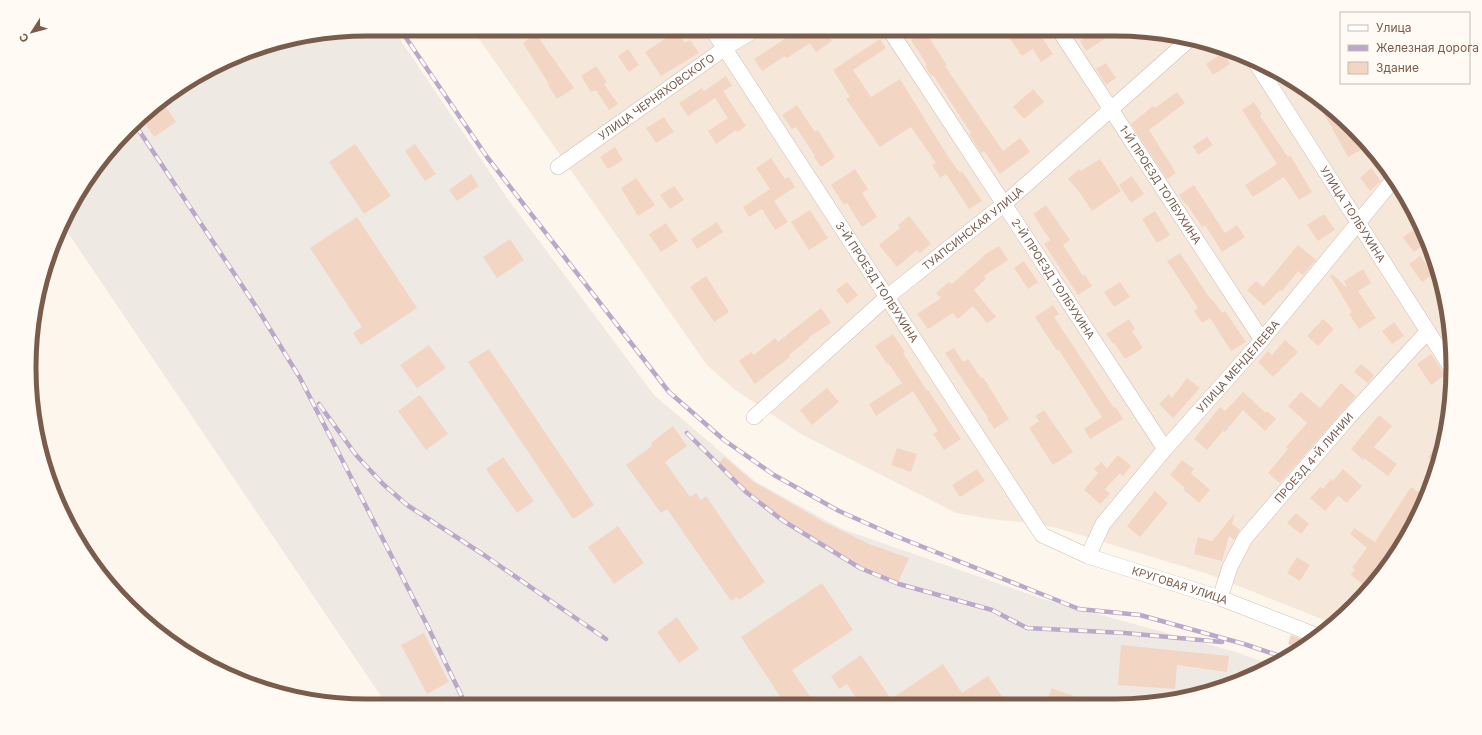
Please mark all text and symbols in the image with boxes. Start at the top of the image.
north arrow [12,12,52,52]
legend [1340,12,1470,84]
text: Улица [1376,20,1411,35]
text: С [16,30,32,45]
text: Железная дорога [1376,40,1479,55]
street label: УЛИЦА ЧЕРНЯХОВСКОГО [596,51,717,143]
text: Здание [1376,60,1419,75]
street label: 1-Й ПРОЕЗД ТОЛБУХИНА [1116,123,1205,247]
street label: УЛИЦА ТОЛБУХИНА [1317,164,1389,265]
street label: ТУАПСИНСКАЯ УЛИЦА [919,183,1026,273]
street label: 2-Й ПРОЕЗД ТОЛБУХИНА [1009,216,1098,342]
street label: 3-Й ПРОЕЗД ТОЛБУХИНА [832,219,922,345]
street label: УЛИЦА МЕНДЕЛЕЕВА [1194,317,1283,416]
street label: ПРОЕЗД 4-Й ЛИНИИ [1271,410,1356,506]
street label: КРУГОВАЯ УЛИЦА [1130,563,1230,607]

